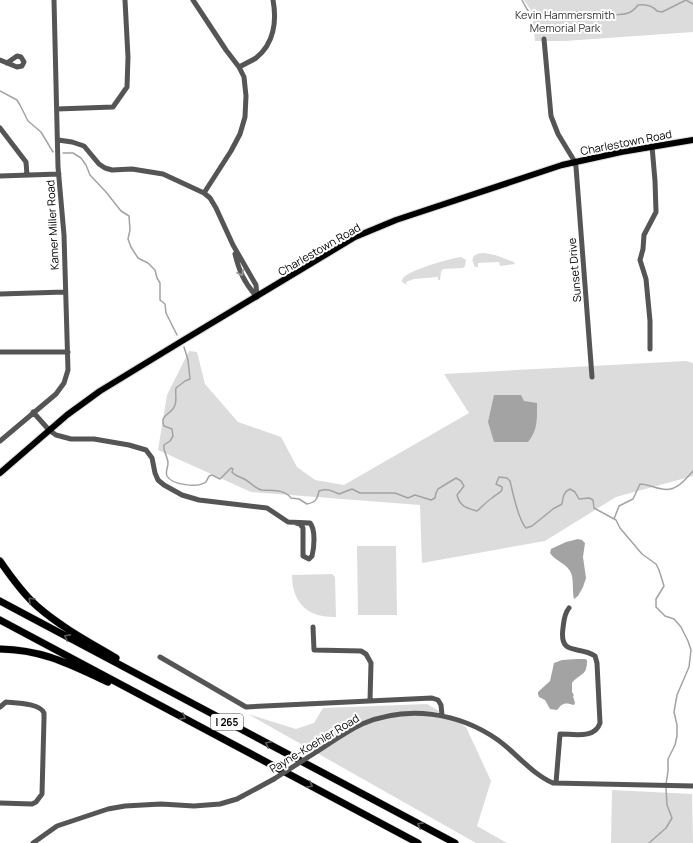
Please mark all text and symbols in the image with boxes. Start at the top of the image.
park label: Kevin Hammersmith Memorial Park [515,7,615,35]
street label: Charlestown Road [579,126,673,158]
street label: Kamer Miller Road [42,180,62,270]
street label: Charlestown Road [275,219,363,279]
street label: Sunset Drive [564,237,584,303]
one-way arrow [237,269,244,277]
one-way arrow [28,597,36,605]
one-way arrow [64,634,71,641]
street label: Payne-Koehler Road [266,710,362,776]
one-way arrow [179,712,186,720]
road number: I 265 [211,714,243,730]
one-way arrow [265,741,273,749]
one-way arrow [306,780,313,787]
one-way arrow [417,822,424,829]

